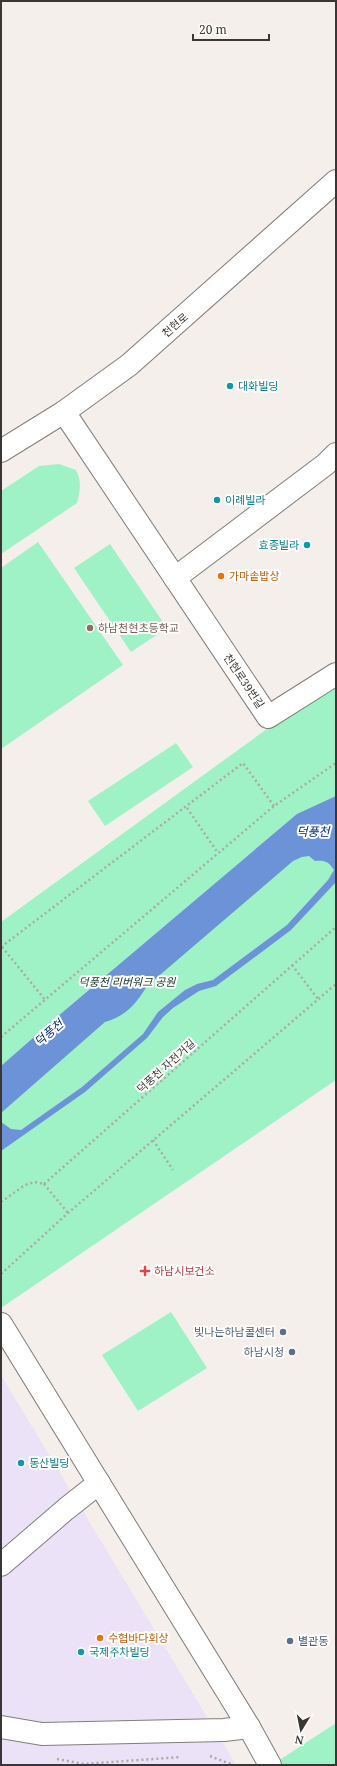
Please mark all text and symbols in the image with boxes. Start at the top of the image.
scale bar [193,16,269,42]
text: 20 m [199,21,227,38]
street label: 천현로 [158,309,191,340]
place label: 대화빌딩 [238,378,278,393]
marker: 대화빌딩 [225,381,235,391]
place label: 이례빌라 [225,492,265,507]
marker: 이례빌라 [212,495,222,505]
place label: 효종빌라 [259,537,299,552]
marker: 효종빌라 [302,540,312,550]
place label: 가마솥밥상 [229,568,280,583]
marker: 가마솥밥상 [216,571,226,581]
place label: 하남천현초등학교 [98,620,179,635]
marker: 하남천현초등학교 [85,623,95,633]
street label: 천현로39번길 [221,650,268,711]
water label: 덕풍천 [296,823,332,840]
park label: 덕풍천 리버워크 공원 [79,974,176,989]
water label: 덕풍천 [31,1014,68,1050]
street label: 덕풍천 자전거길 [133,1035,198,1096]
place label: 하남시보건소 [154,1263,215,1278]
marker: 하남시보건소 [139,1265,151,1277]
place label: 빛나는하남콜센터 [194,1324,275,1339]
marker: 빛나는하남콜센터 [278,1327,288,1337]
place label: 하남시청 [244,1344,284,1359]
marker: 하남시청 [287,1347,297,1357]
place label: 동산빌딩 [29,1455,69,1470]
marker: 동산빌딩 [16,1458,26,1468]
place label: 수협바다회상 [108,1630,169,1645]
marker: 수협바다회상 [95,1633,105,1643]
place label: 별관동 [298,1633,328,1648]
marker: 별관동 [285,1636,295,1646]
place label: 국제주차빌딩 [89,1644,150,1659]
marker: 국제주차빌딩 [76,1647,86,1657]
north arrow [281,1710,321,1750]
text: N [293,1732,305,1748]

